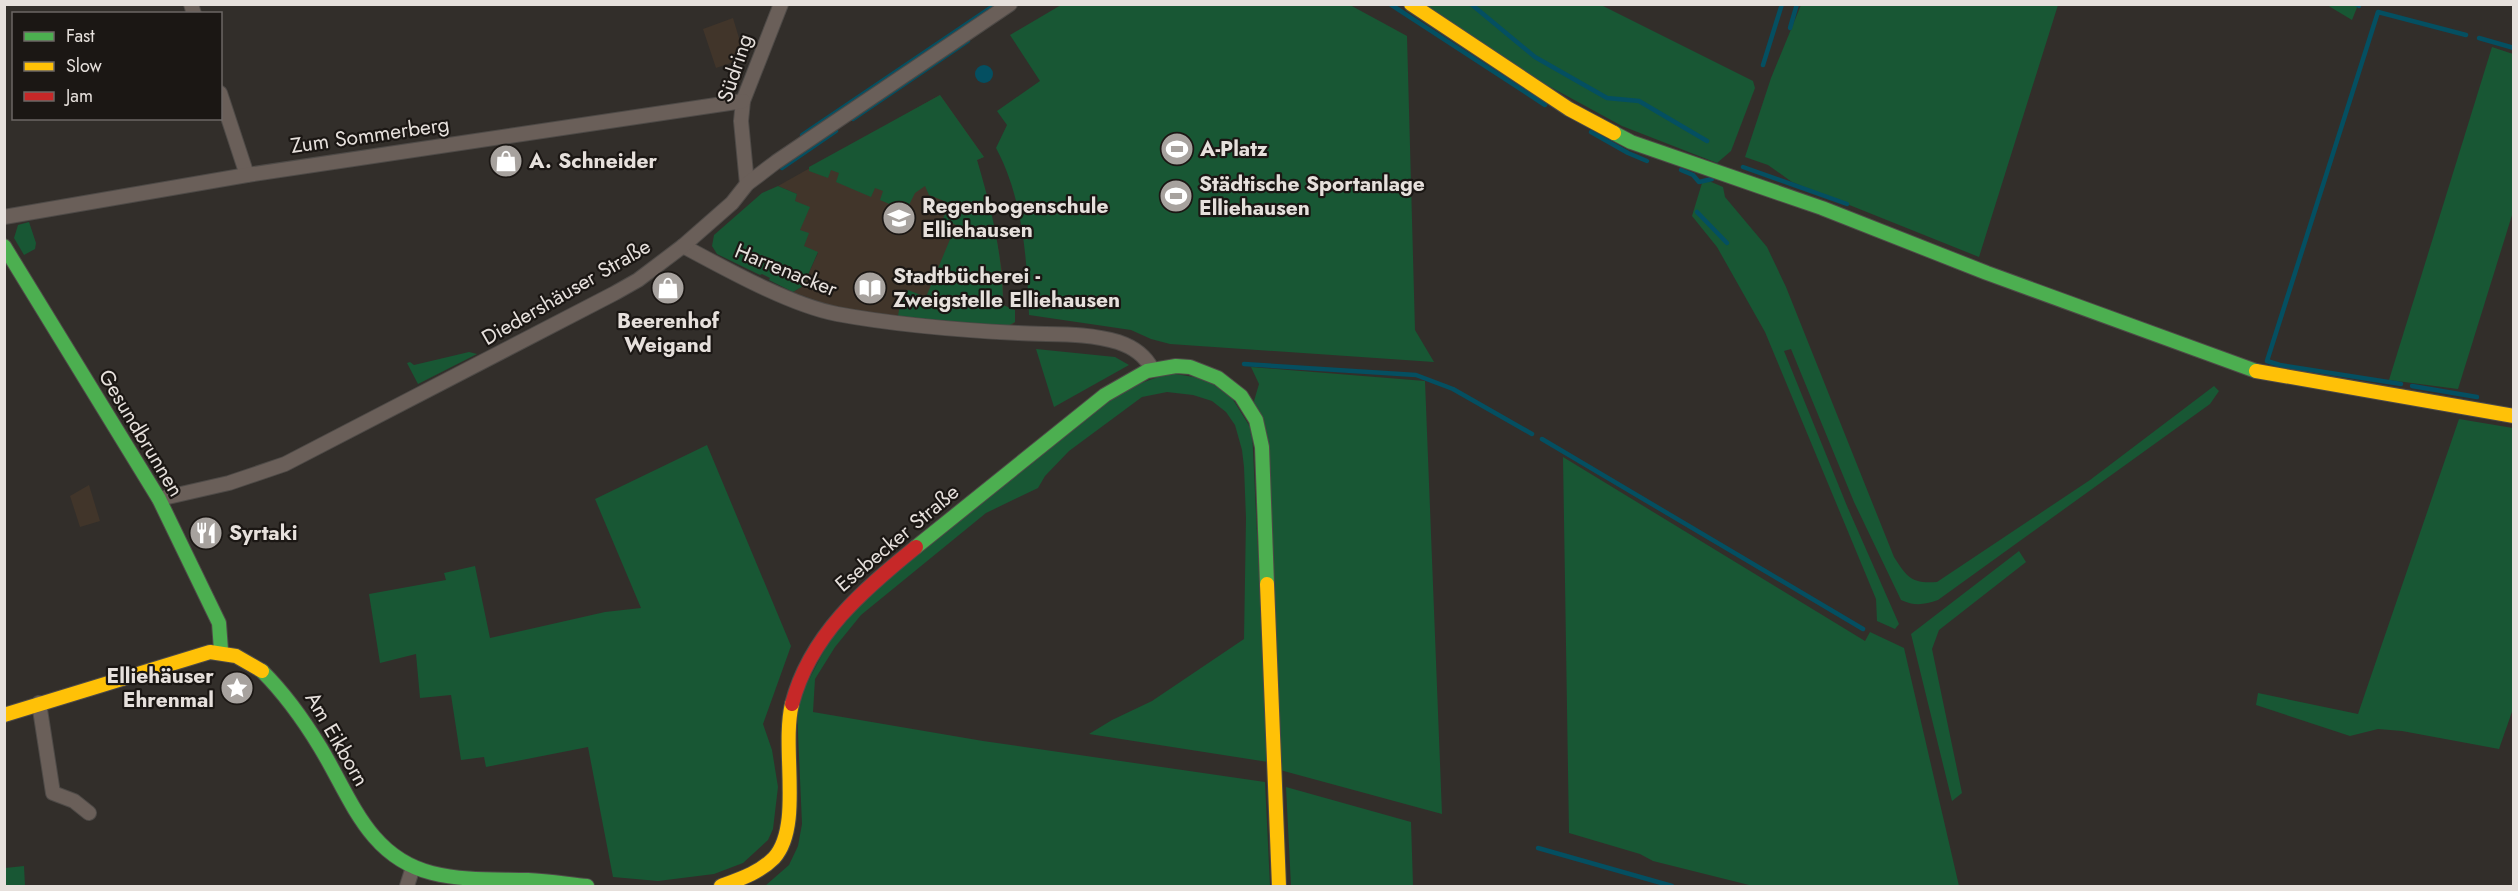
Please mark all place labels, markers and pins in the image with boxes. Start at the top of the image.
sports icon: A-Platz [1159,131,1195,167]
place label: A-Platz [1199,134,1268,164]
shop icon: A. Schneider [488,143,524,179]
place label: A. Schneider [528,146,657,176]
place label: Städtische Sportanlage Elliehausen [1199,169,1425,223]
sports icon: Städtische Sportanlage Elliehausen [1158,178,1194,214]
place label: Regenbogenschule Elliehausen [922,191,1108,245]
school or university icon: Regenbogenschule Elliehausen [881,200,917,236]
place label: Stadtbücherei - Zweigstelle Elliehausen [893,261,1120,315]
shop icon: Beerenhof Weigand [650,270,686,306]
library icon: Stadtbücherei - Zweigstelle Elliehausen [852,270,888,306]
place label: Beerenhof Weigand [617,306,720,360]
restaurant icon: Syrtaki [188,515,224,551]
place label: Syrtaki [229,518,298,548]
place label: Elliehäuser Ehrenmal [106,661,214,715]
place icon: Elliehäuser Ehrenmal [219,670,255,706]

